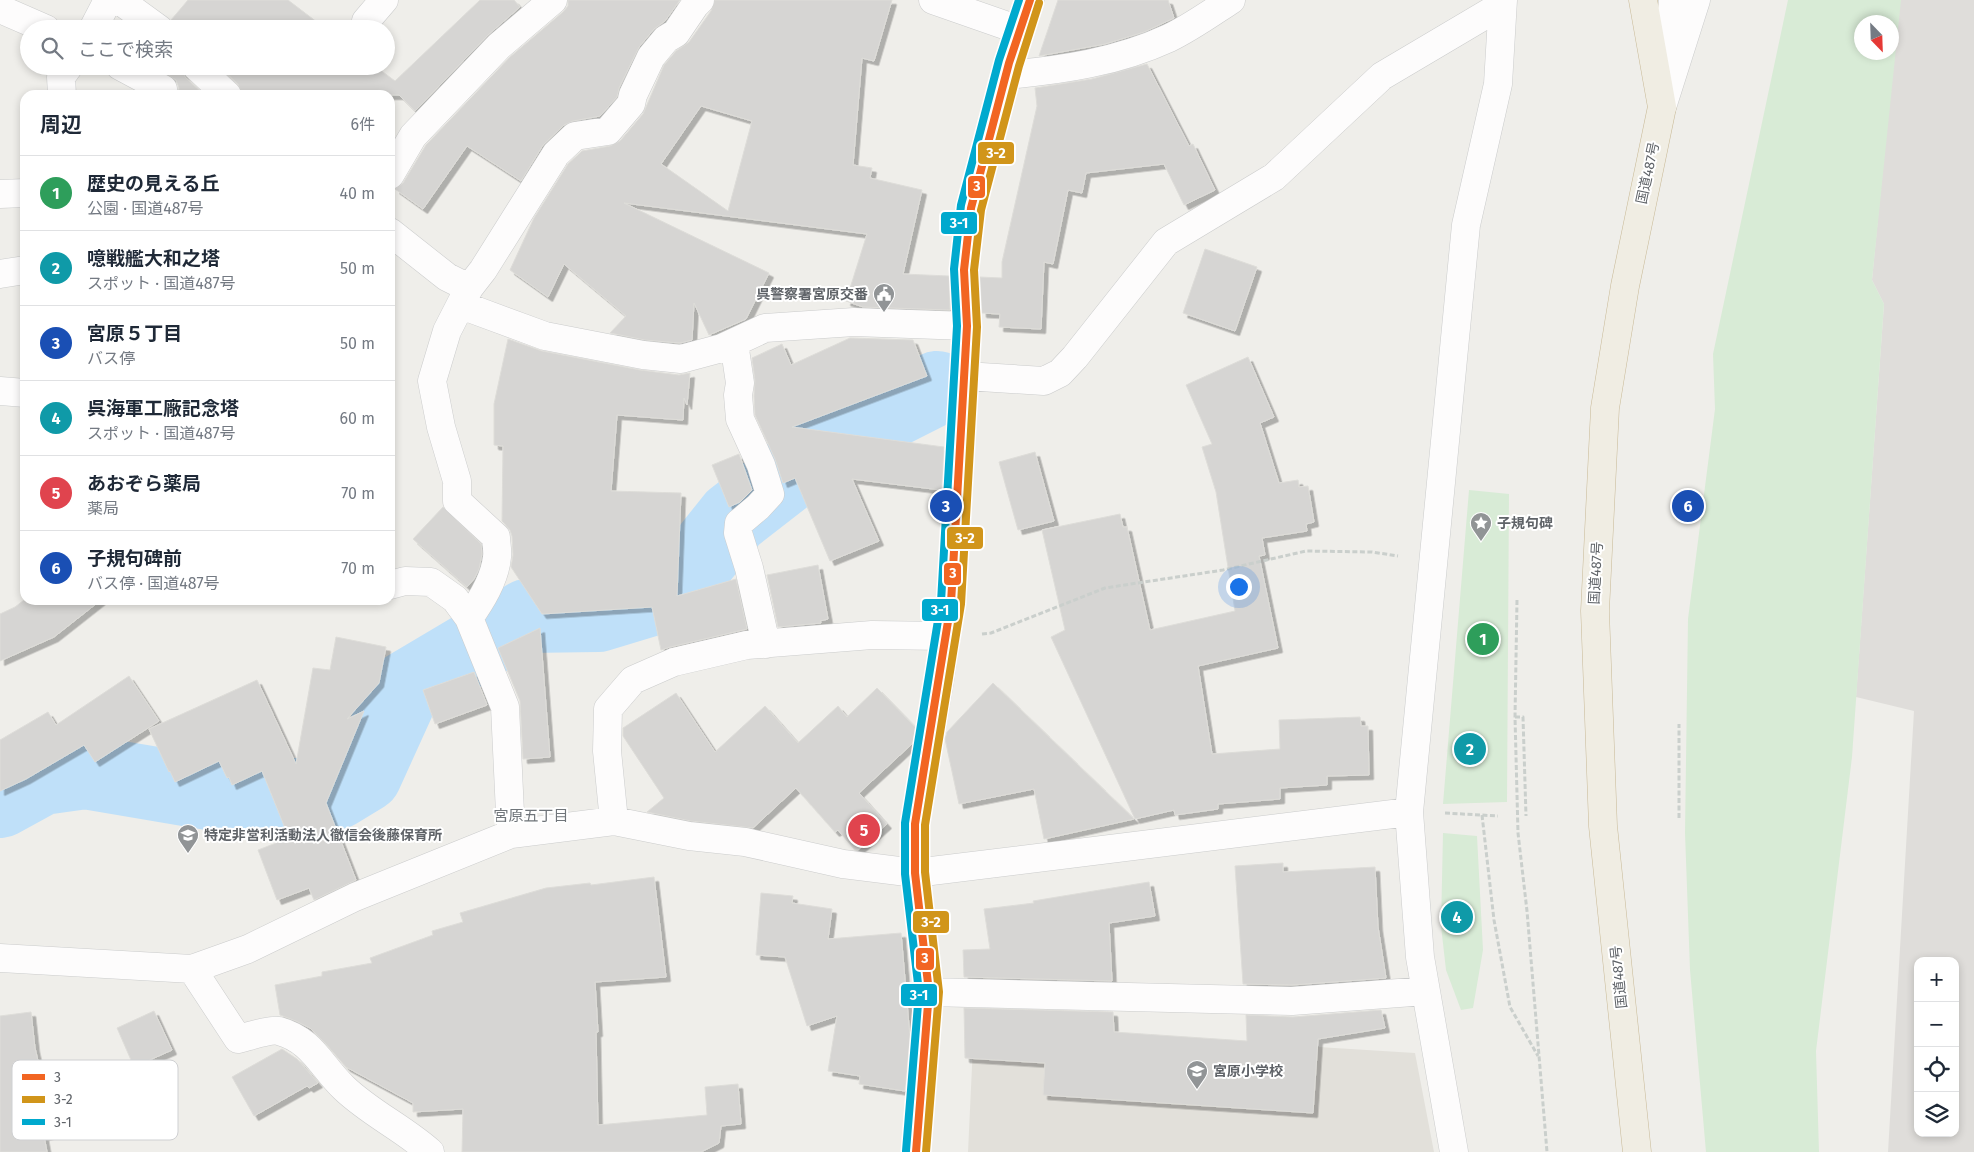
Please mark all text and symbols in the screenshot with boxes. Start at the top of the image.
north arrow [1854,15,1899,60]
search box [20,20,395,75]
icon: search [38,34,66,62]
text: ここで検索 [78,38,173,61]
text: 周辺 [40,112,82,138]
text: 6件 [350,115,375,134]
street label: 国道487号 [1633,140,1663,206]
line badge: 3-2 [977,141,1015,165]
text: 3-2 [985,145,1006,162]
text: 歴史の見える丘 [87,172,219,195]
line badge: 3 [967,175,986,199]
text: 3 [972,178,981,195]
text: 1 [52,184,60,203]
text: 40 m [340,184,375,203]
text: 公園 · 国道487号 [87,199,204,218]
line badge: 3-1 [940,211,978,235]
text: 3-1 [949,215,968,232]
text: 噫戦艦大和之塔 [87,247,220,270]
text: 2 [52,259,60,278]
text: 50 m [340,259,375,278]
text: スポット · 国道487号 [87,274,236,293]
public building icon: 呉警察署宮原交番 [872,282,896,313]
place label: 呉警察署宮原交番 [756,286,868,303]
text: 宮原５丁目 [87,322,182,345]
text: 3 [52,334,60,353]
text: 50 m [340,334,375,353]
text: バス停 [87,349,135,368]
text: 呉海軍工廠記念塔 [87,397,239,420]
text: 4 [51,409,61,428]
text: 60 m [340,409,375,428]
text: スポット · 国道487号 [87,424,236,443]
text: あおぞら薬局 [87,472,201,495]
text: 5 [52,484,60,503]
text: 70 m [341,484,375,503]
pin: 3 [930,487,962,525]
pin: 6 [1672,487,1704,525]
text: 薬局 [87,499,119,518]
place icon: 子規句碑 [1469,511,1493,542]
place label: 子規句碑 [1497,515,1553,532]
line badge: 3-2 [946,526,984,550]
text: 3-2 [954,530,975,547]
street label: 国道487号 [1586,541,1606,605]
text: 子規句碑前 [87,547,182,570]
text: 6 [51,559,61,578]
text: 70 m [341,559,375,578]
line badge: 3 [943,562,962,586]
text: 3 [948,565,957,582]
text: バス停 · 国道487号 [87,574,220,593]
your location [1226,574,1252,600]
line badge: 3-1 [921,598,959,622]
text: 3-1 [930,602,949,619]
pin: 1 [1467,620,1499,658]
pin: 2 [1454,730,1486,768]
district label: 宮原五丁目 [493,807,569,825]
pin: 5 [848,811,880,849]
school or university icon: 特定非営利活動法人徹信会後藤保育所 [176,823,200,854]
place label: 特定非営利活動法人徹信会後藤保育所 [204,827,442,844]
pin: 4 [1441,898,1473,936]
line badge: 3-2 [912,910,950,934]
text: 3-2 [920,914,941,931]
street label: 国道487号 [1607,945,1631,1009]
line badge: 3 [915,947,935,971]
text: 3 [920,950,929,967]
map controls [1914,957,1959,1137]
button: + [1914,957,1959,1002]
line badge: 3-1 [900,983,938,1007]
text: 3-1 [909,987,928,1004]
button: − [1914,1002,1959,1047]
button: locate [1914,1047,1959,1092]
school or university icon: 宮原小学校 [1185,1059,1209,1090]
legend [12,1060,178,1140]
place label: 宮原小学校 [1213,1063,1283,1080]
text: 3 [54,1069,61,1086]
text: 3-2 [54,1091,73,1108]
button: layers [1914,1092,1959,1137]
text: 3-1 [54,1114,72,1131]

